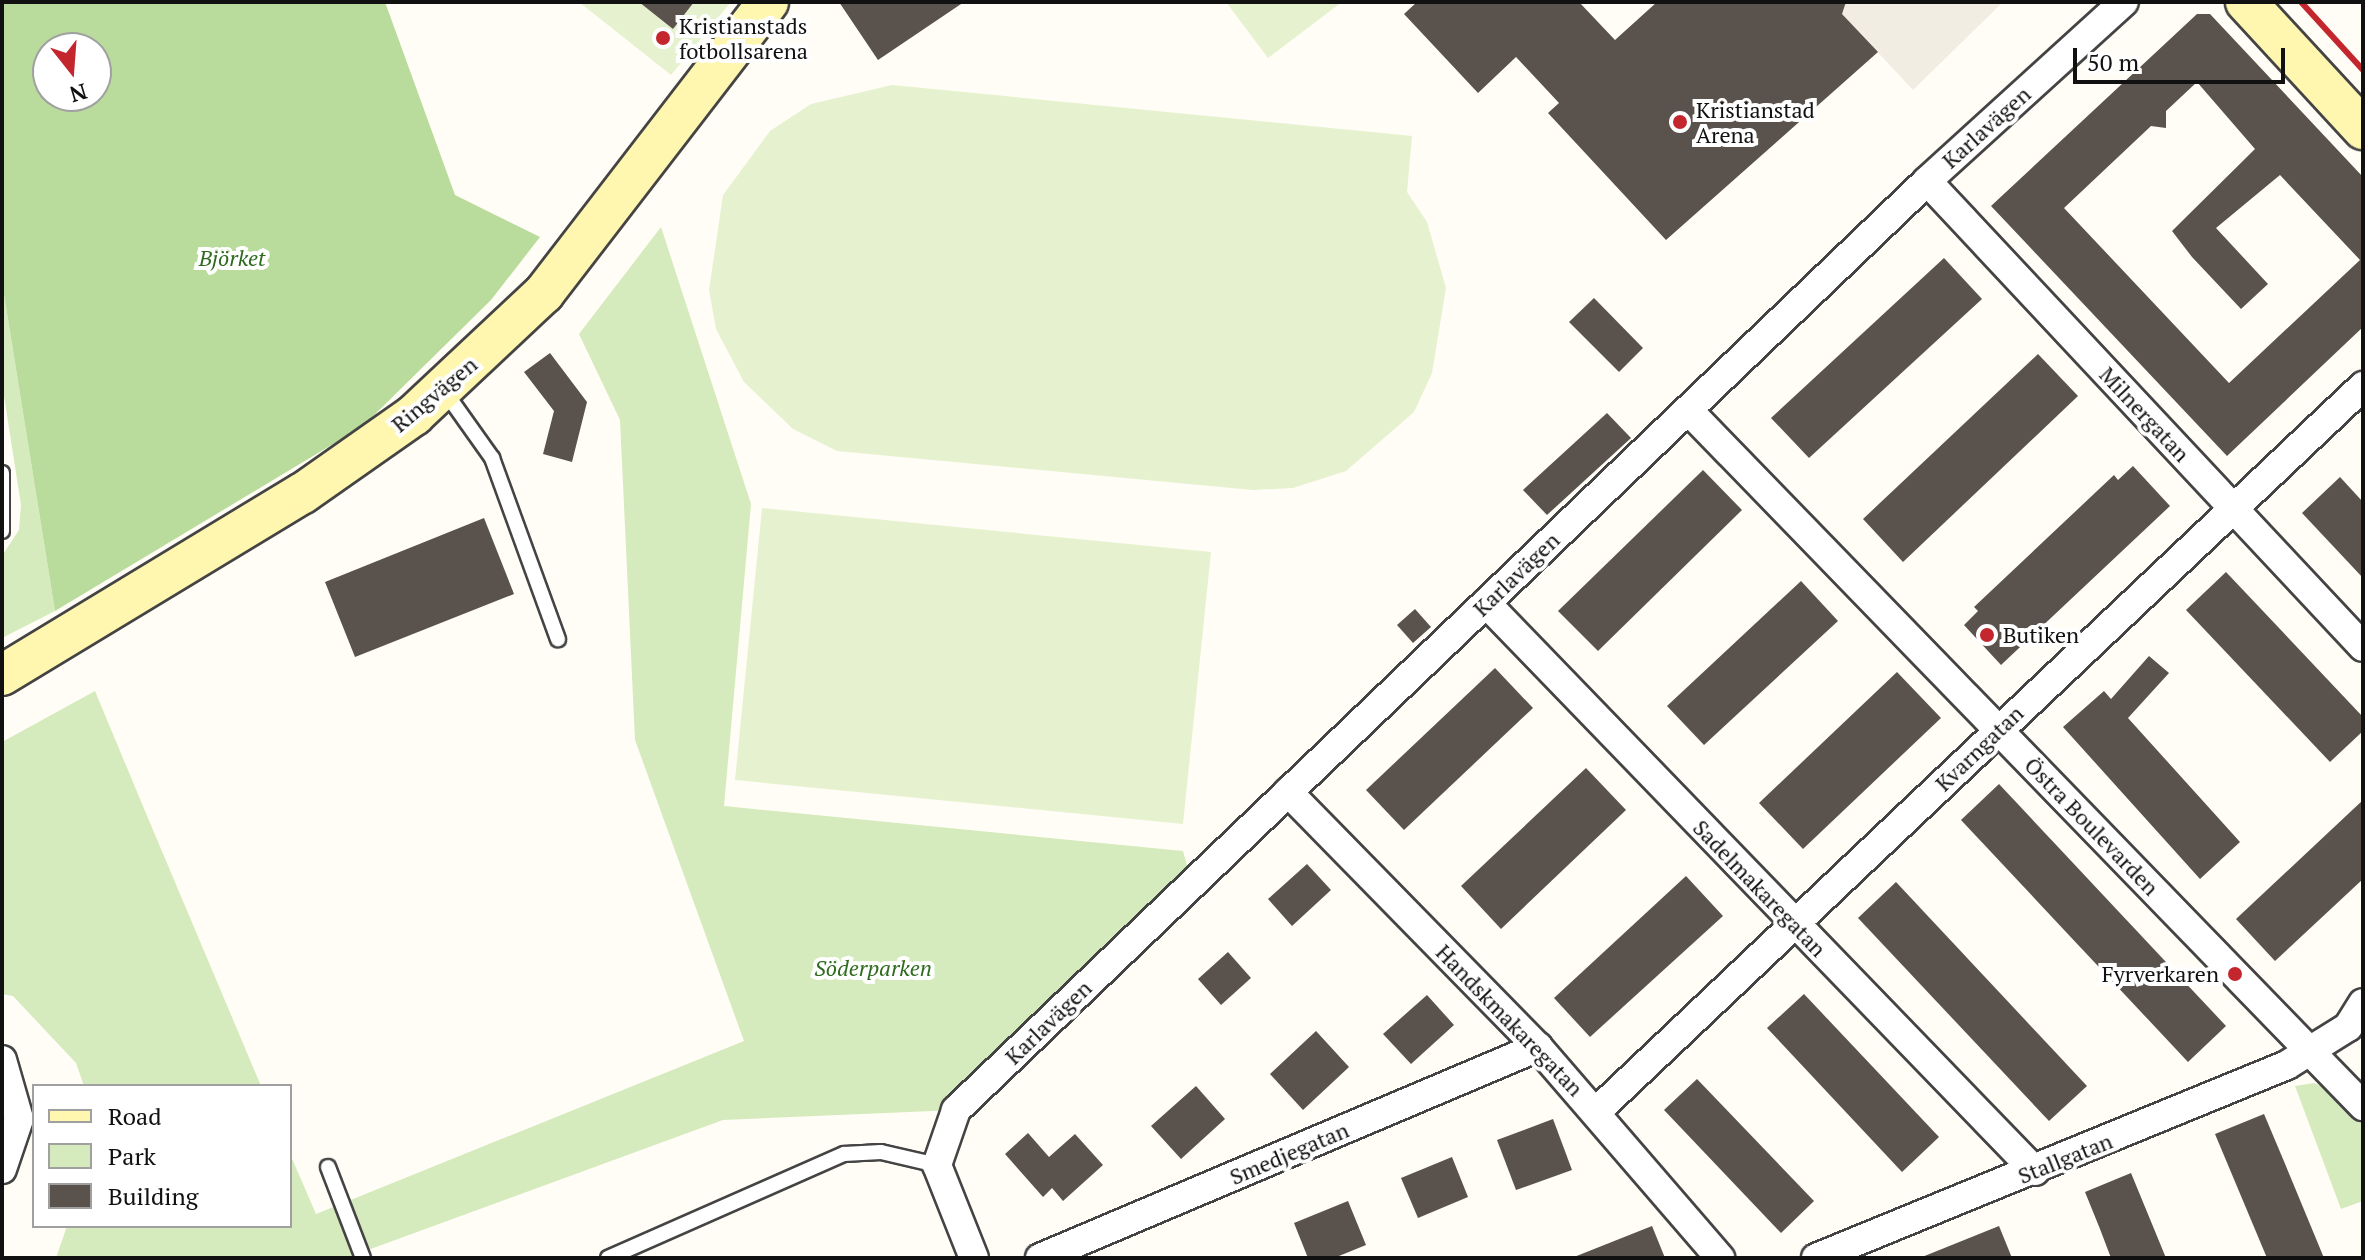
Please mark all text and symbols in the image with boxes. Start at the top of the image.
place label: Kristianstads fotbollsarena [679,12,808,64]
marker: Kristianstads fotbollsarena [654,29,672,47]
north arrow [32,32,112,112]
scale bar [2077,32,2289,82]
text: 50 m [2087,46,2139,78]
text: N [66,77,91,110]
street label: Karlavägen [1936,81,2036,173]
place label: Kristianstad Arena [1696,96,1815,148]
marker: Kristianstad Arena [1671,113,1689,131]
park label: Björket [199,245,265,271]
street label: Ringvägen [386,351,482,437]
street label: Milnergatan [2094,361,2196,467]
street label: Karlavägen [1467,526,1565,622]
place label: Butiken [2003,622,2079,648]
marker: Butiken [1978,626,1996,644]
street label: Kvarngatan [1930,700,2028,796]
street label: Östra Boulevarden [2019,752,2165,900]
street label: Sadelmakaregatan [1688,814,1832,962]
street label: Handskmakaregatan [1431,939,1589,1101]
park label: Söderparken [814,955,932,981]
place label: Fyrverkaren [2102,961,2219,987]
marker: Fyrverkaren [2226,965,2244,983]
street label: Karlavägen [999,974,1097,1070]
legend [32,1084,292,1228]
text: Road [108,1100,162,1132]
street label: Smedjegatan [1226,1116,1352,1190]
street label: Stallgatan [2014,1127,2116,1189]
text: Park [108,1140,156,1172]
text: Building [108,1180,198,1212]

